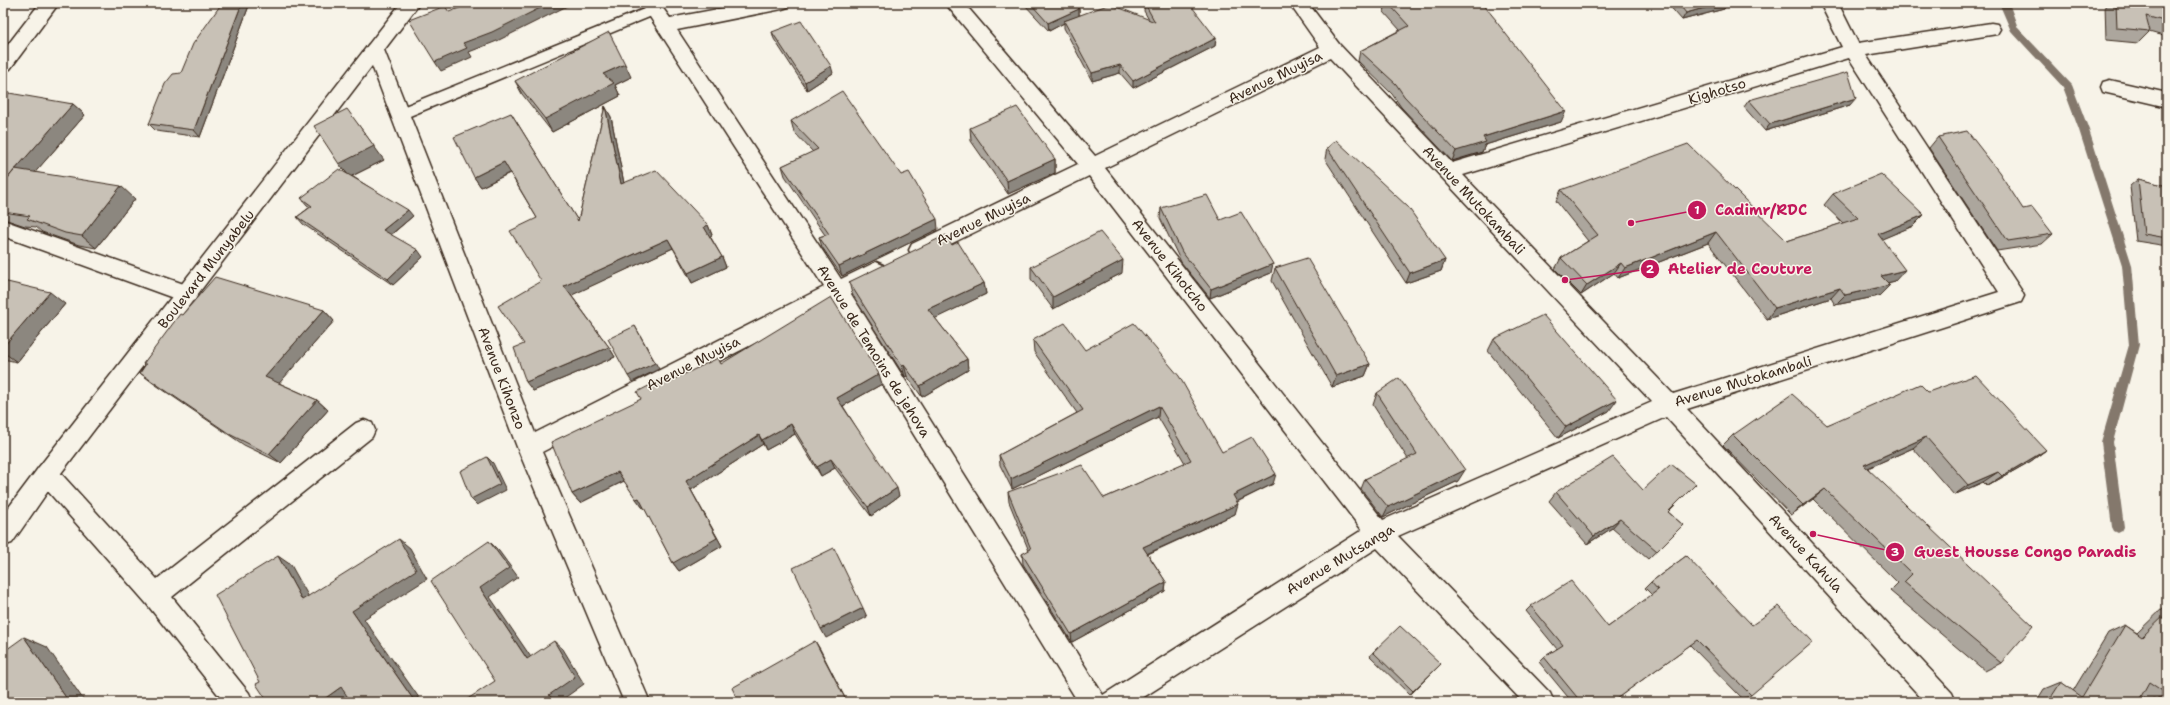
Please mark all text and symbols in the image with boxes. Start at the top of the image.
street label: Avenue Muyisa [1225,46,1325,108]
street label: Kighotso [1686,74,1748,108]
street label: Avenue Mutokambali [1419,142,1529,258]
street label: Avenue Muyisa [933,188,1033,250]
callout: Cadimr/RDC [1687,196,1815,223]
text: Cadimr/RDC [1715,200,1807,220]
text: 1 [1694,202,1700,218]
street label: Boulevard Munyabelu [154,206,258,332]
street label: Avenue Kihotcho [1128,215,1212,315]
callout: Atelier de Couture [1640,255,1820,282]
text: Atelier de Couture [1668,259,1812,279]
street label: Avenue de Temoins de jehova [813,261,935,441]
text: 2 [1646,261,1655,277]
street label: Avenue Kihonzo [474,324,530,432]
street label: Avenue Muyisa [643,332,743,394]
street label: Avenue Mutokambali [1672,352,1814,410]
street label: Avenue Kahula [1765,510,1847,596]
street label: Avenue Mutsanga [1283,520,1397,598]
callout: Guest Housse Congo Paradis [1885,539,2144,566]
text: Guest Housse Congo Paradis [1914,542,2136,562]
text: 3 [1891,544,1899,560]

